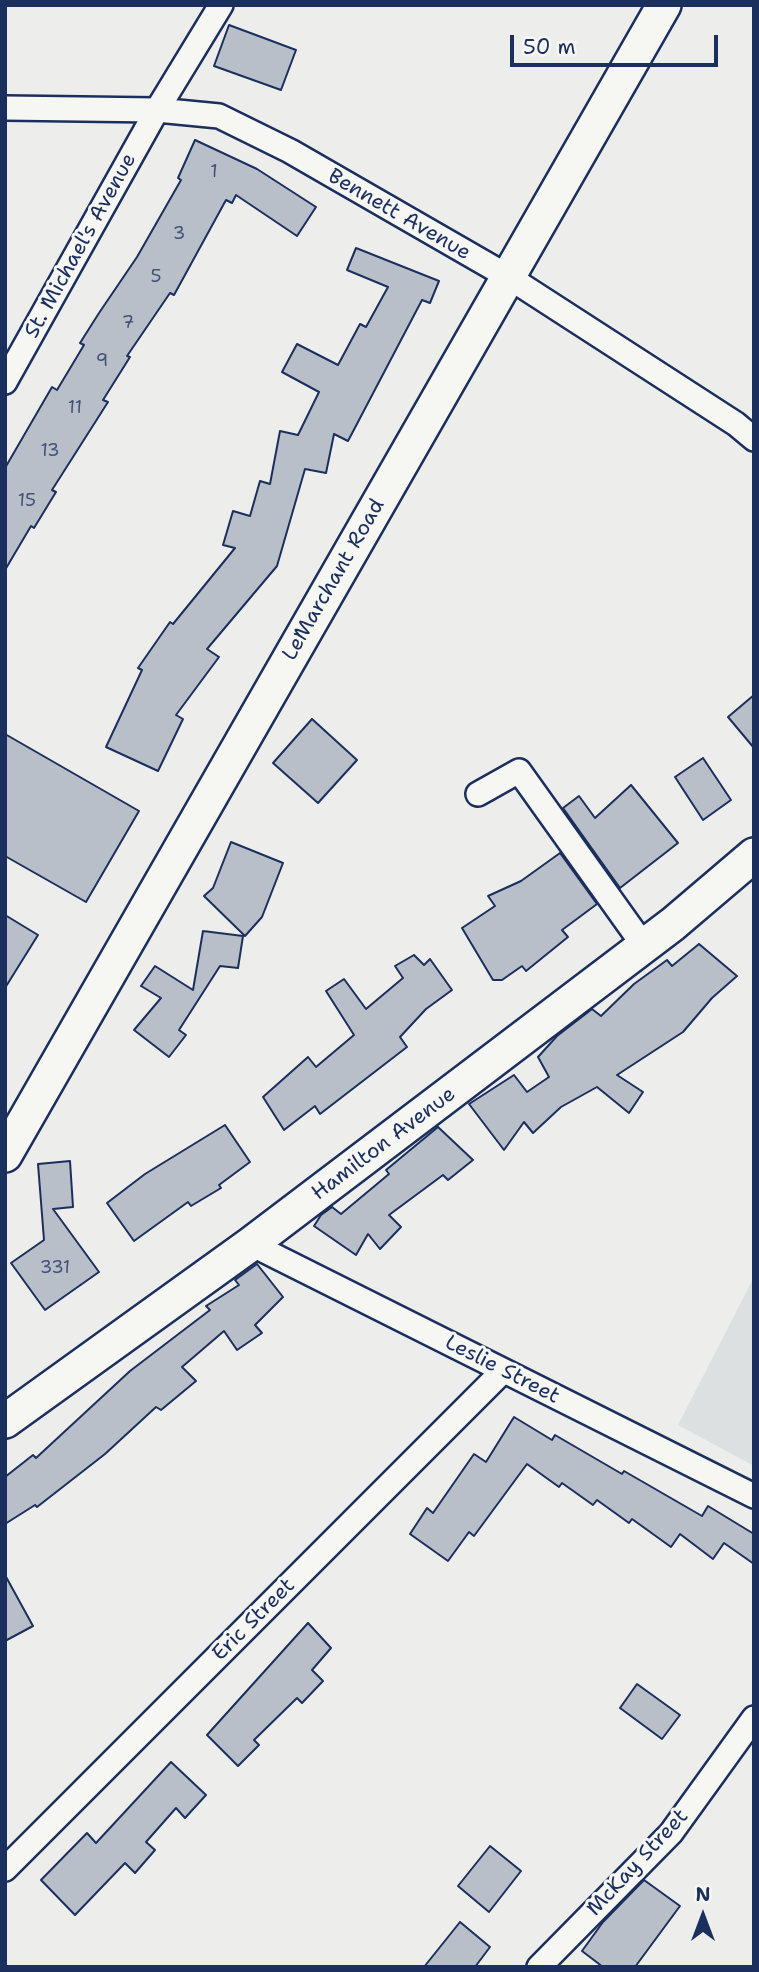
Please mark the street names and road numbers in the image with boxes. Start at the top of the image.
street label: St. Michael's Avenue [20,149,142,343]
street label: Bennett Avenue [323,164,475,266]
street label: LeMarchant Road [278,495,390,665]
street label: Hamilton Avenue [307,1082,461,1206]
street label: Leslie Street [440,1330,564,1410]
street label: Eric Street [207,1573,301,1667]
street label: McKay Street [582,1804,694,1922]

